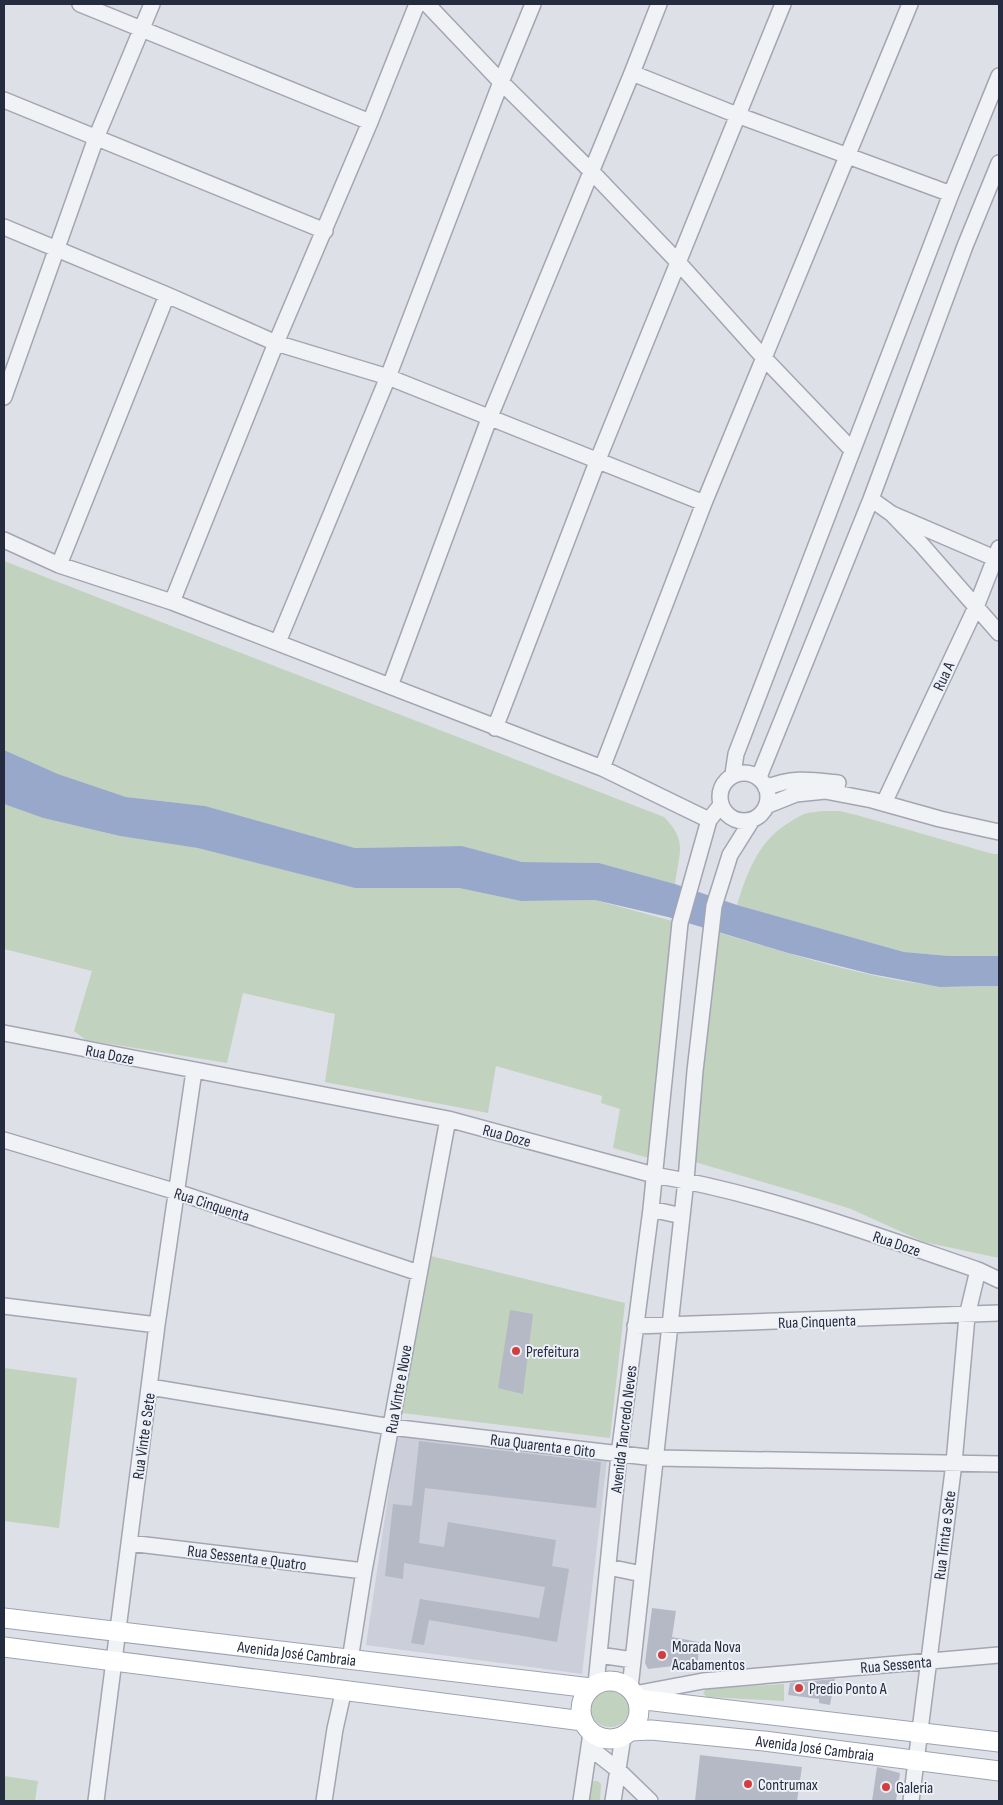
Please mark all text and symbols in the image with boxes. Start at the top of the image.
street label: Rua A [929,659,959,694]
street label: Rua Doze [84,1041,136,1069]
street label: Rua Doze [480,1121,533,1152]
street label: Rua Cinquenta [171,1184,252,1227]
street label: Rua Doze [870,1227,923,1261]
street label: Rua Cinquenta [778,1312,856,1333]
street label: Rua Vinte e Nove [382,1343,417,1435]
place label: Prefeitura [526,1343,579,1362]
marker: Prefeitura [510,1345,522,1357]
street label: Avenida Tancredo Neves [607,1364,642,1495]
street label: Rua Vinte e Sete [129,1392,160,1481]
street label: Rua Quarenta e Oito [489,1431,597,1462]
street label: Rua Trinta e Sete [931,1490,960,1581]
street label: Rua Sessenta e Quatro [186,1542,307,1575]
street label: Avenida José Cambraia [235,1638,357,1671]
place label: Morada Nova Acabamentos [671,1638,745,1675]
marker: Morada Nova Acabamentos [656,1649,668,1661]
street label: Rua Sessenta [860,1653,933,1678]
place label: Predio Ponto A [809,1680,887,1699]
marker: Predio Ponto A [793,1682,805,1694]
street label: Avenida José Cambraia [754,1732,875,1766]
place label: Contrumax [758,1776,818,1795]
marker: Contrumax [742,1778,754,1790]
place label: Galeria [896,1779,933,1798]
marker: Galeria [880,1781,892,1793]

